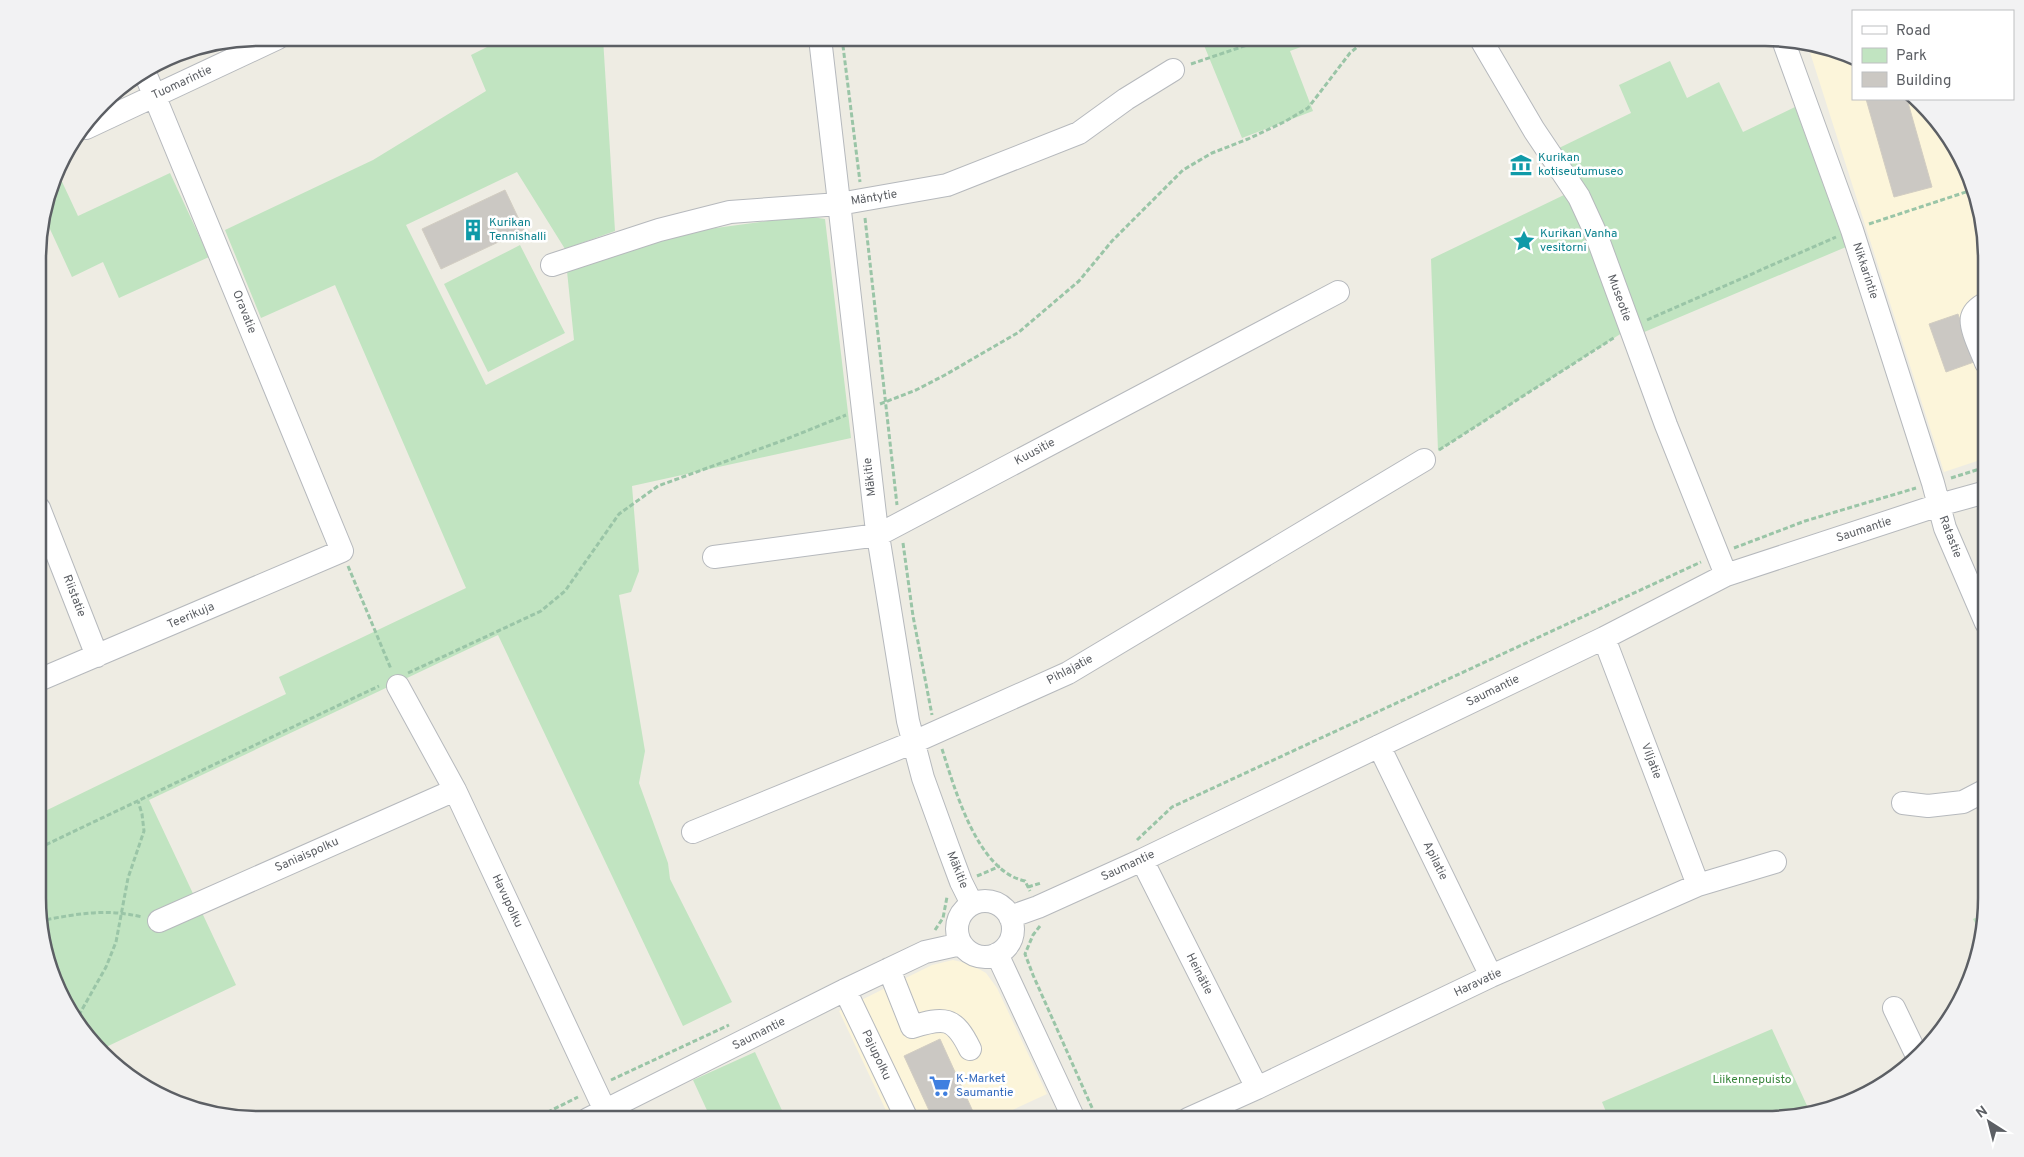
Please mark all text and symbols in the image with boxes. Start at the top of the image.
legend [1852,10,2014,100]
text: Road [1896,22,1931,41]
text: Park [1896,47,1927,66]
street label: Tuomarintie [149,62,215,104]
text: Building [1896,72,1951,91]
place label: Kurikan kotiseutumuseo [1538,150,1624,180]
museum icon: Kurikan kotiseutumuseo [1508,152,1534,178]
street label: Mäntytie [850,186,898,210]
place label: Kurikan Tennishalli [489,215,546,245]
building icon: Kurikan Tennishalli [460,217,486,243]
place label: Kurikan Vanha vesitorni [1540,226,1617,256]
place icon: Kurikan Vanha vesitorni [1511,228,1537,254]
street label: Nikkarintie [1848,241,1882,301]
street label: Museotie [1603,272,1635,324]
street label: Oravatie [228,288,260,336]
street label: Kuusitie [1012,435,1058,469]
street label: Mäkitie [860,457,880,497]
street label: Saumantie [1834,514,1894,546]
street label: Ratastie [1935,514,1965,560]
street label: Riistatie [59,573,89,619]
street label: Teerikuja [165,599,217,633]
street label: Pihlajatie [1044,651,1096,689]
street label: Saumantie [1464,671,1522,711]
street label: Viljatie [1637,741,1665,781]
street label: Saniaispolku [273,834,341,876]
street label: Apilatie [1419,839,1451,883]
street label: Saumantie [1099,847,1157,885]
street label: Mäkitie [942,849,972,891]
street label: Havupolku [488,872,526,930]
street label: Heinätie [1182,950,1216,998]
street label: Haravatie [1451,965,1505,1001]
street label: Saumantie [730,1014,788,1054]
street label: Pajupolku [857,1027,895,1083]
place label: K-Market Saumantie [956,1071,1013,1101]
park label: Liikennepuisto [1712,1072,1792,1088]
supermarket icon: K-Market Saumantie [927,1073,953,1099]
north arrow [1964,1097,2014,1147]
text: N [1973,1103,1991,1123]

